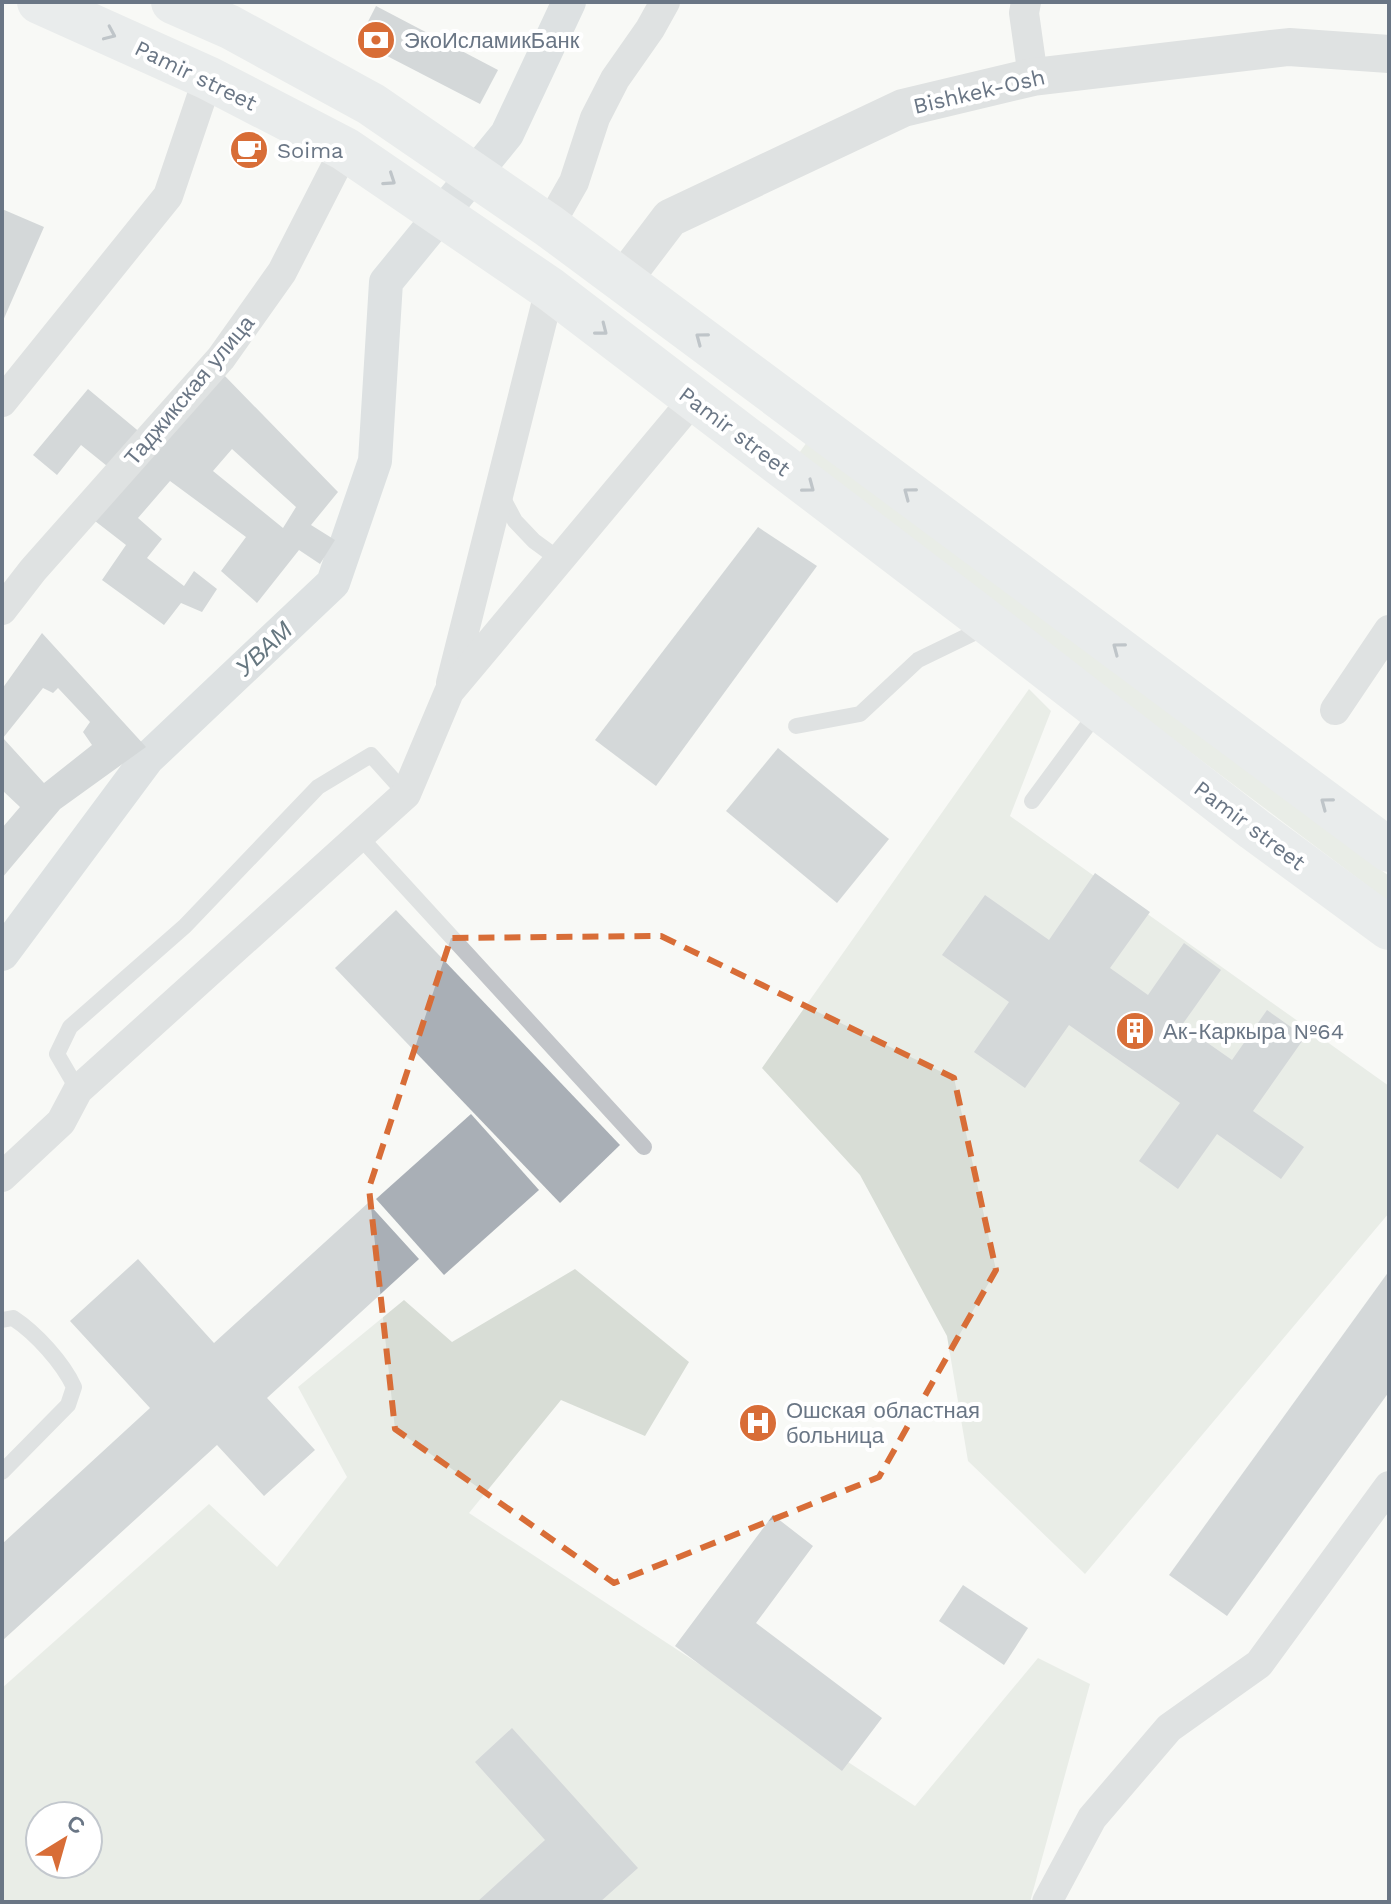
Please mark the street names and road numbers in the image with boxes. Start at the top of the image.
street label: Pamir street [131,35,261,116]
street label: Bishkek-Osh [911,64,1047,119]
street label: Таджикская улица [120,310,260,470]
street label: Pamir street [674,382,795,481]
street label: Pamir street [1189,776,1310,875]

